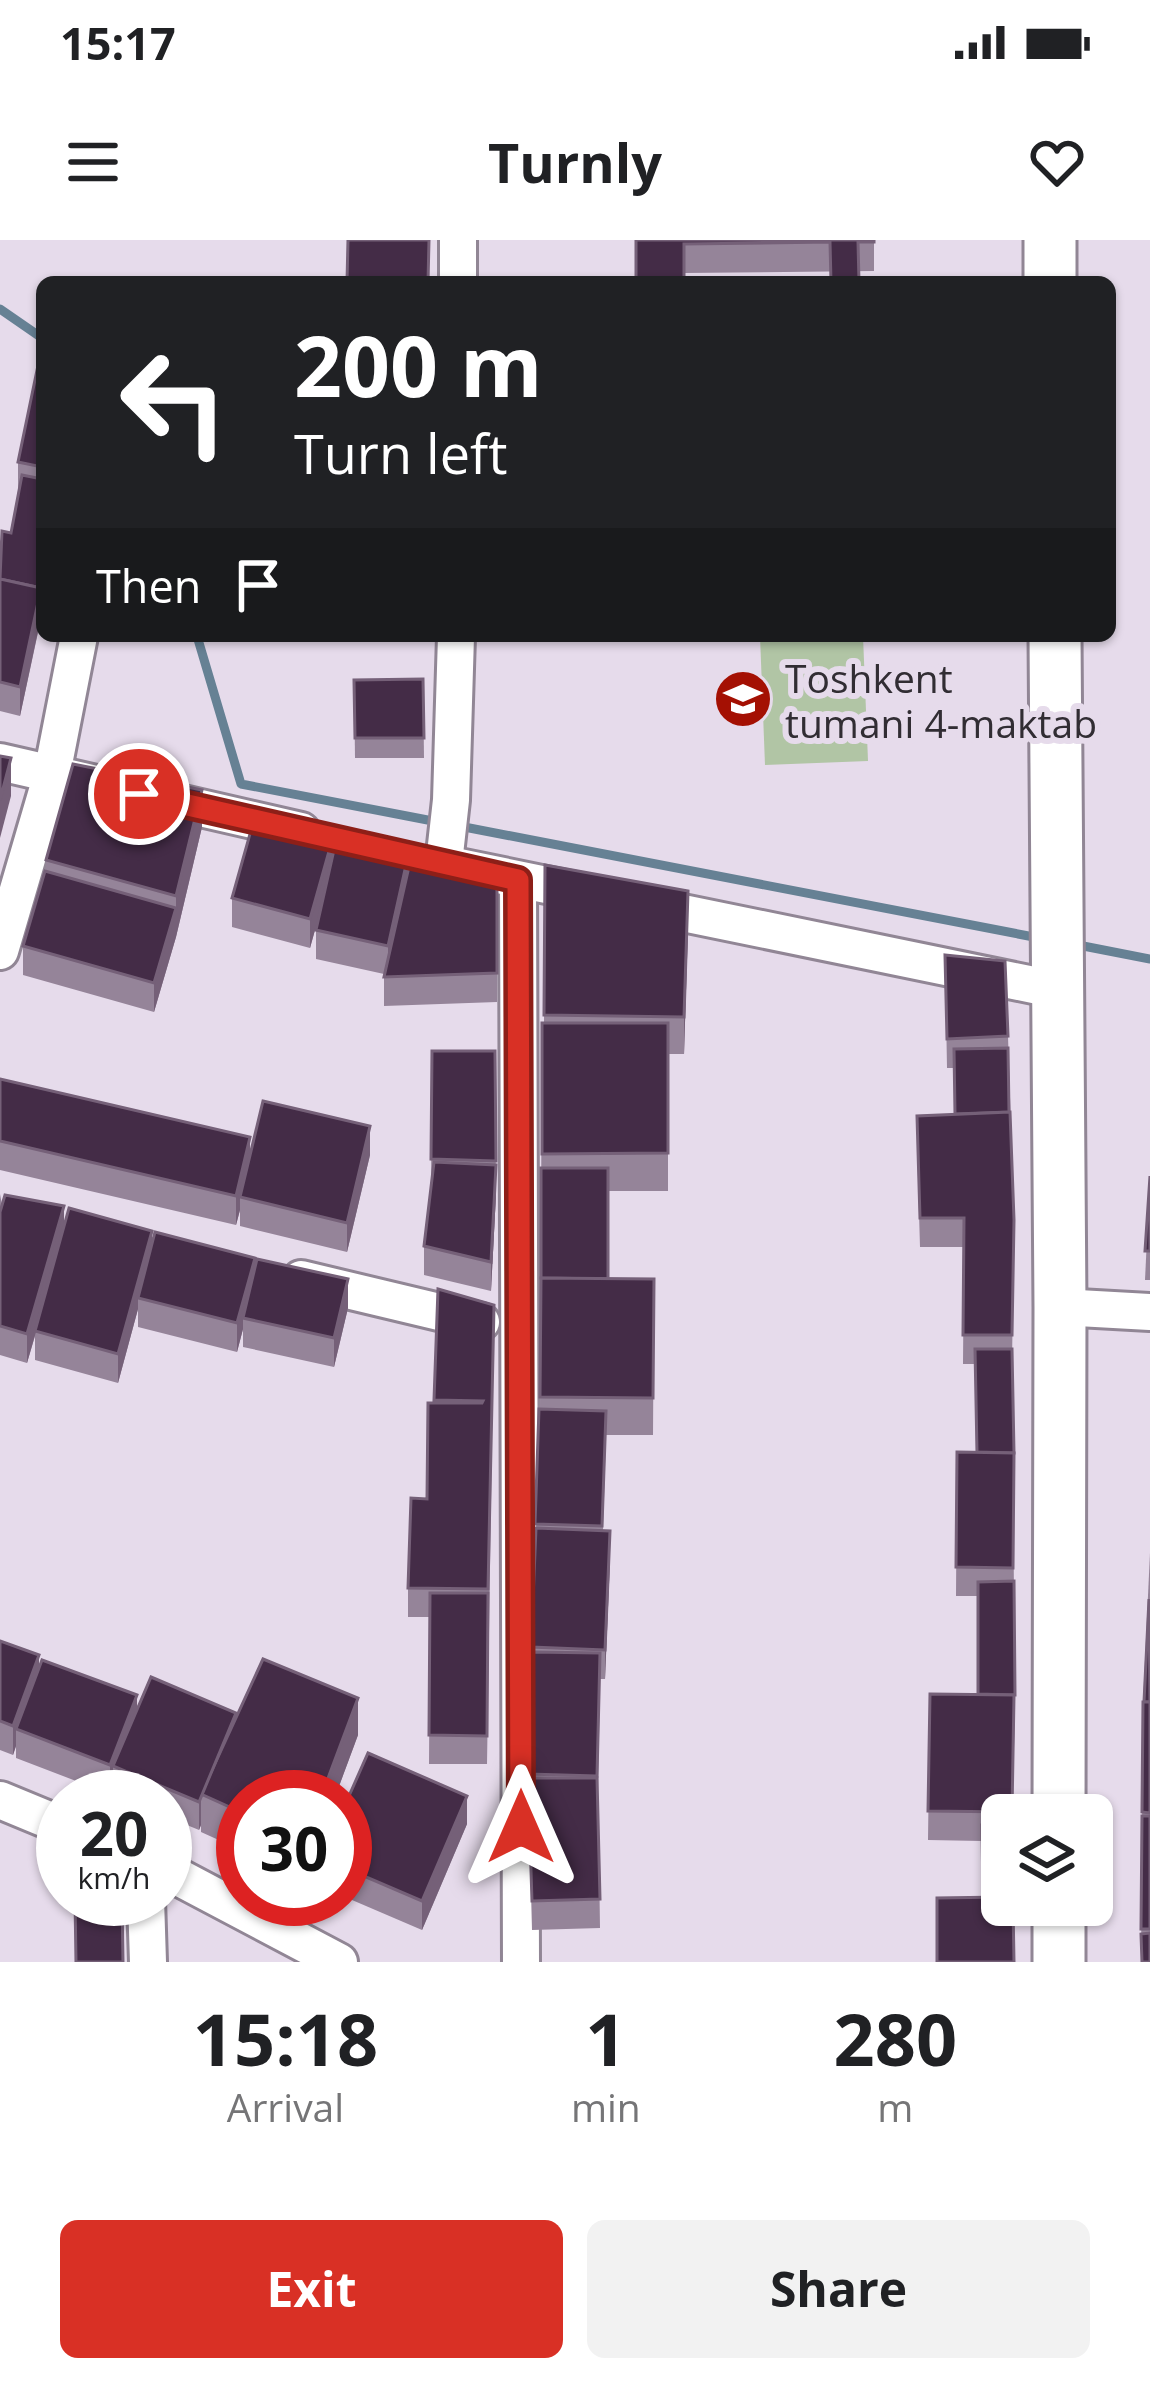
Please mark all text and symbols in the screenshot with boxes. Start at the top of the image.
text: 15:17 [60,12,176,73]
text: Turnly [488,125,662,199]
icon: menu [60,129,126,195]
icon: heart [1024,129,1090,195]
text: 200 m [294,307,542,422]
icon: left [96,324,252,480]
text: Turn left [294,416,507,490]
icon: arrive [225,552,291,618]
text: Then [96,555,201,616]
place label: Toshkent tumani 4-maktab [785,651,1097,749]
school or university icon: Toshkent tumani 4-maktab [712,668,774,730]
pin [88,743,190,845]
icon: arrive [106,761,172,827]
position arrow [458,1764,584,1890]
speed limit sign: 30 [216,1770,372,1926]
text: 20 [80,1792,148,1874]
map controls [981,1794,1113,1926]
button: layers [981,1794,1113,1926]
text: km/h [78,1857,150,1898]
text: 15:18 [193,1989,378,2087]
text: 1 [585,1989,626,2087]
text: 280 [834,1989,957,2087]
text: Arrival [227,2080,344,2133]
text: min [571,2080,641,2133]
text: m [877,2080,913,2133]
button: Exit [60,2220,563,2358]
button: Share [587,2220,1090,2358]

